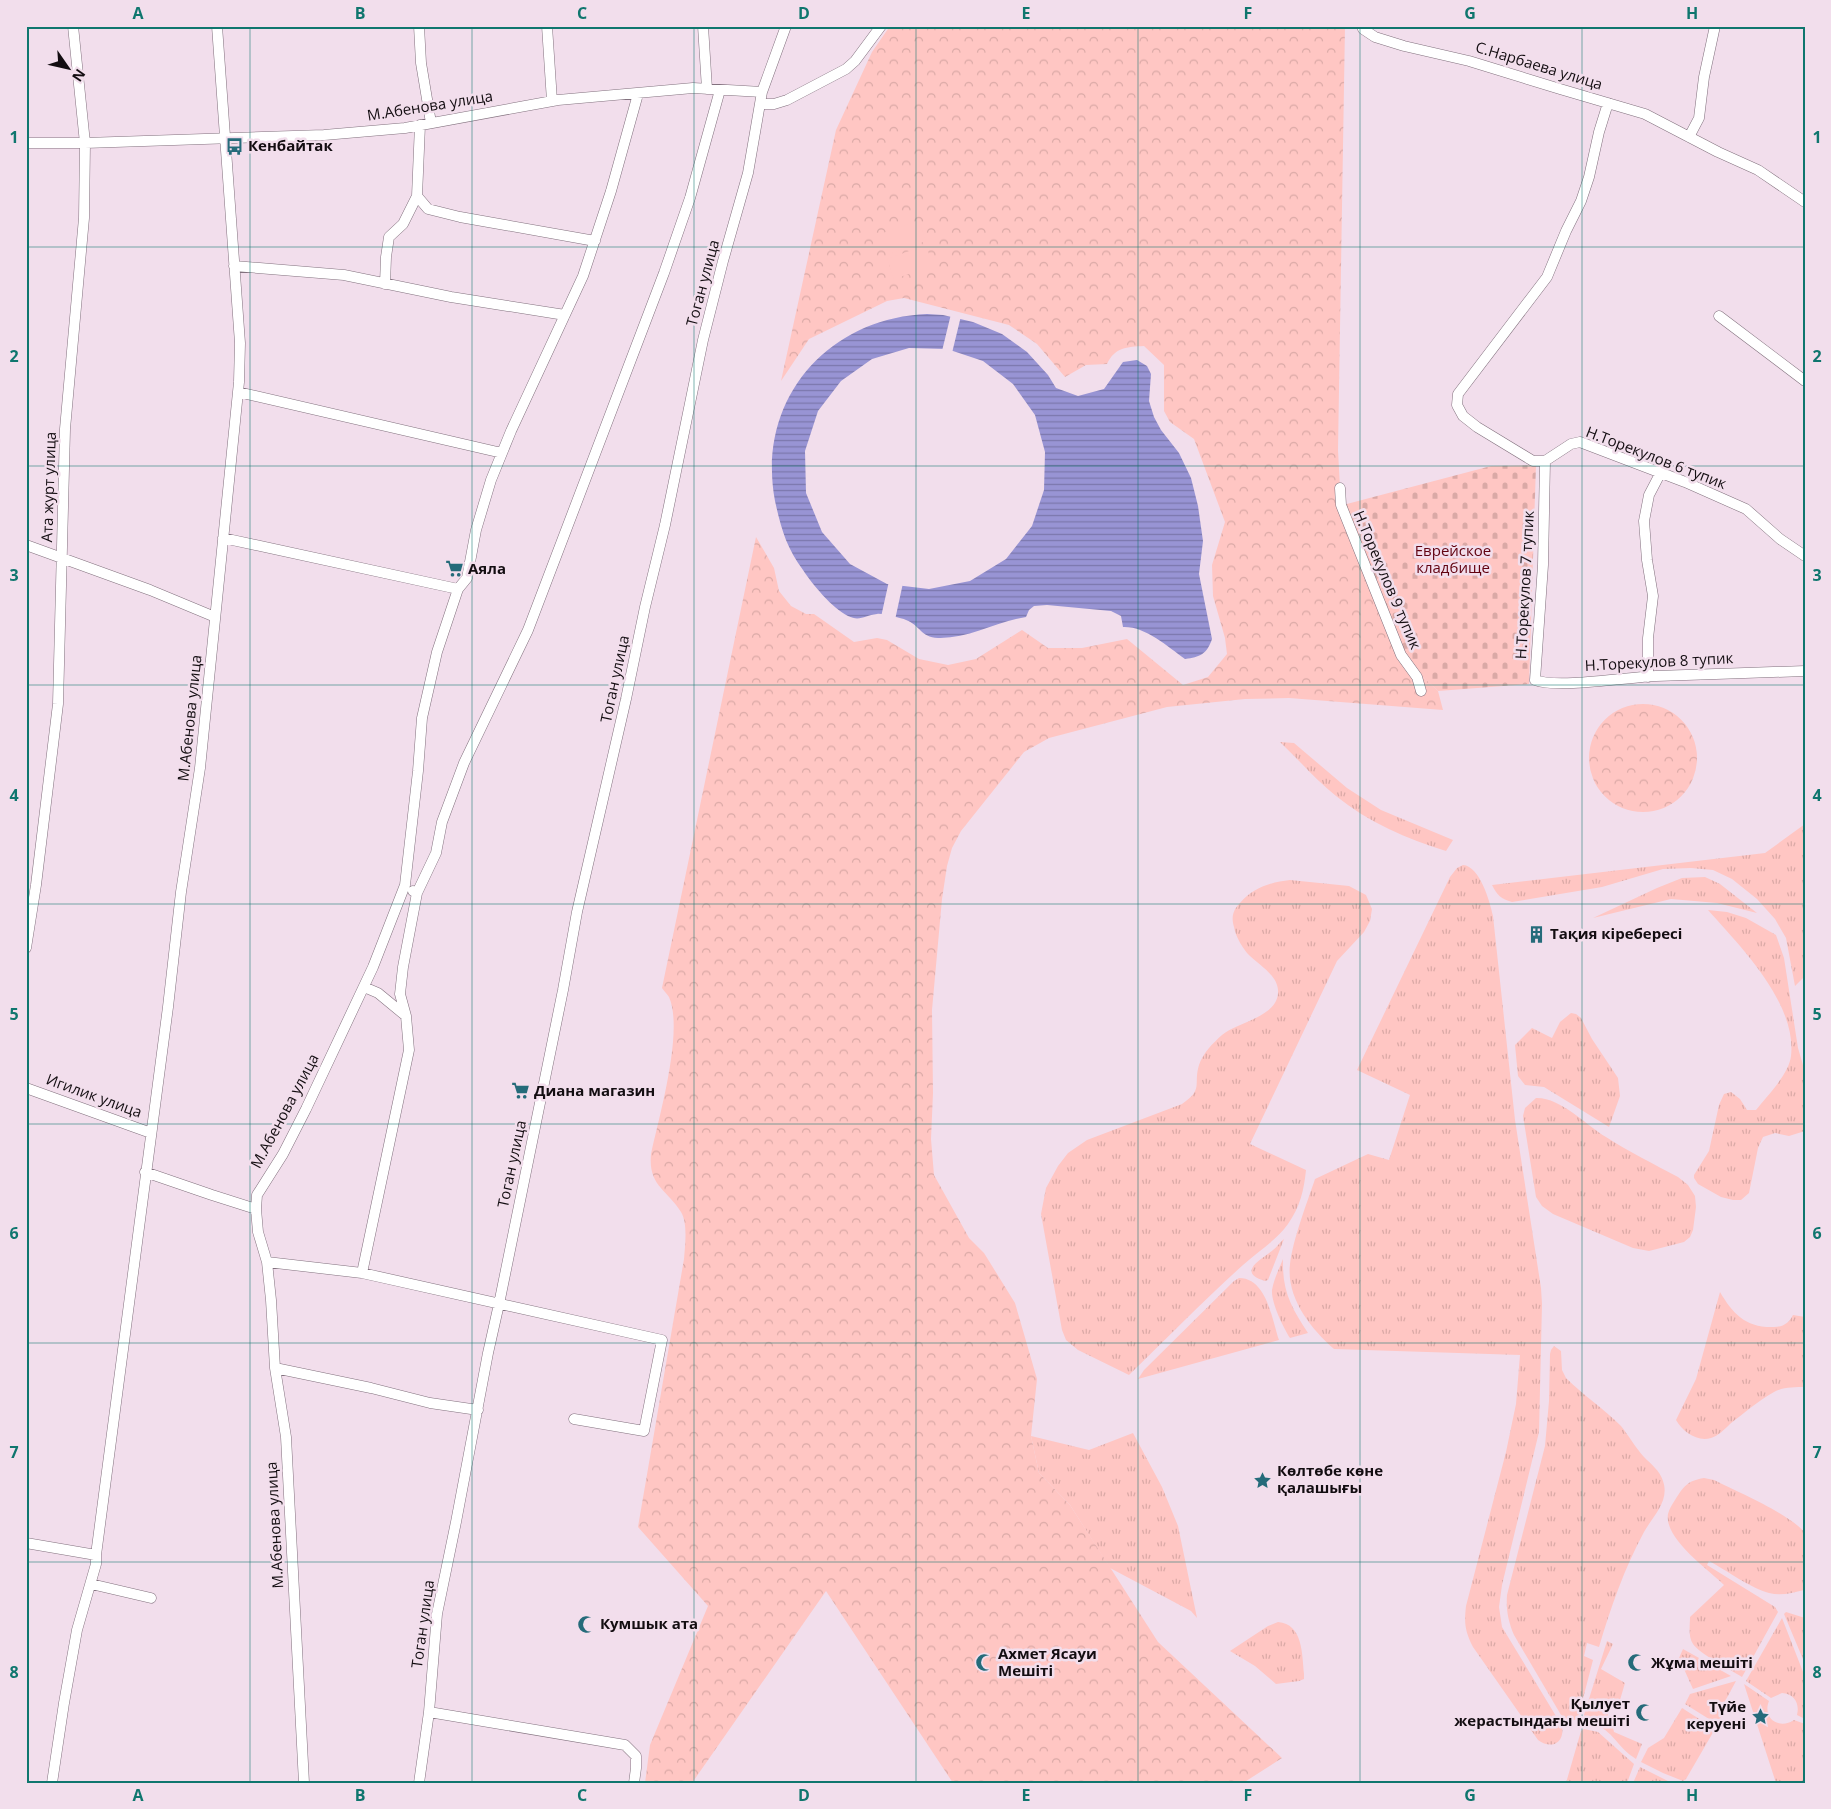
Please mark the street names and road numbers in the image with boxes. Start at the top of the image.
street label: С.Нарбаева улица [1473,36,1605,94]
street label: М.Абенова улица [366,85,494,125]
street label: Тоган улица [681,237,723,328]
street label: Н.Торекулов 6 тупик [1583,421,1730,493]
street label: Ата журт улица [36,431,60,543]
street label: Н.Торекулов 9 тупик [1350,507,1426,652]
street label: Н.Торекулов 7 тупик [1510,510,1538,660]
street label: Тоган улица [595,633,633,724]
street label: Н.Торекулов 8 тупик [1584,647,1734,675]
street label: М.Абенова улица [172,654,206,782]
street label: М.Абенова улица [245,1050,323,1171]
street label: Игилик улица [44,1068,145,1122]
street label: Тоган улица [492,1118,530,1209]
street label: М.Абенова улица [261,1461,287,1589]
street label: Тоган улица [406,1578,438,1669]

